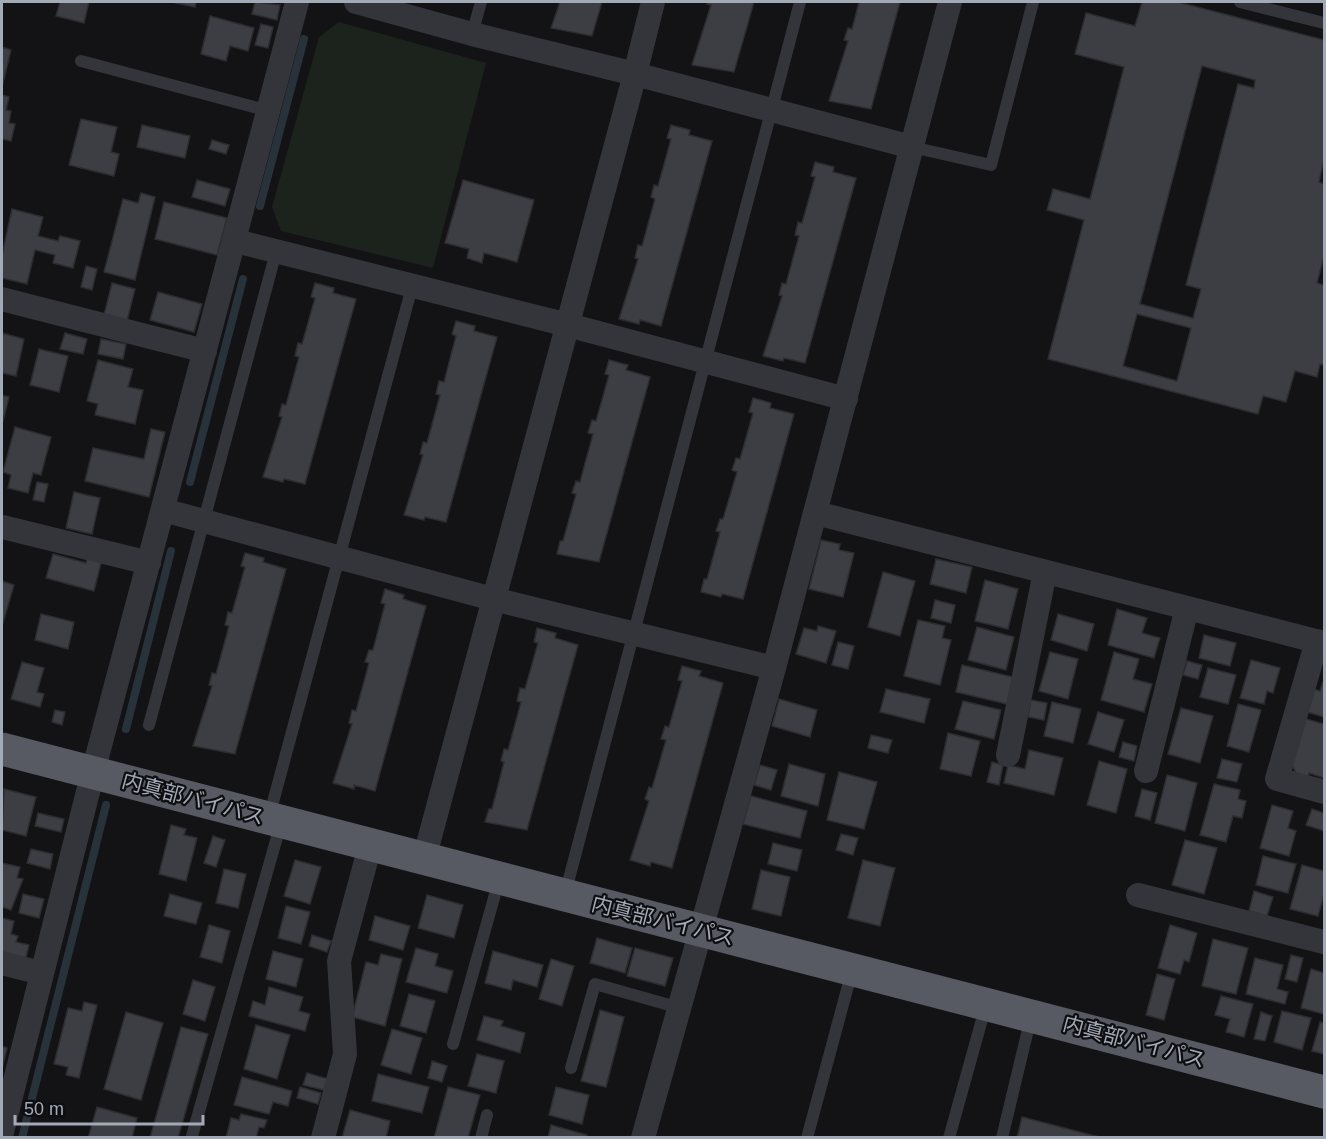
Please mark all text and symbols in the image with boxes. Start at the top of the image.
street label: 内真部バイパス [119,768,267,829]
street label: 内真部バイパス [589,892,737,949]
street label: 内真部バイパス [1060,1011,1208,1072]
scale bar [15,1088,202,1126]
text: 50 m [24,1099,64,1119]

